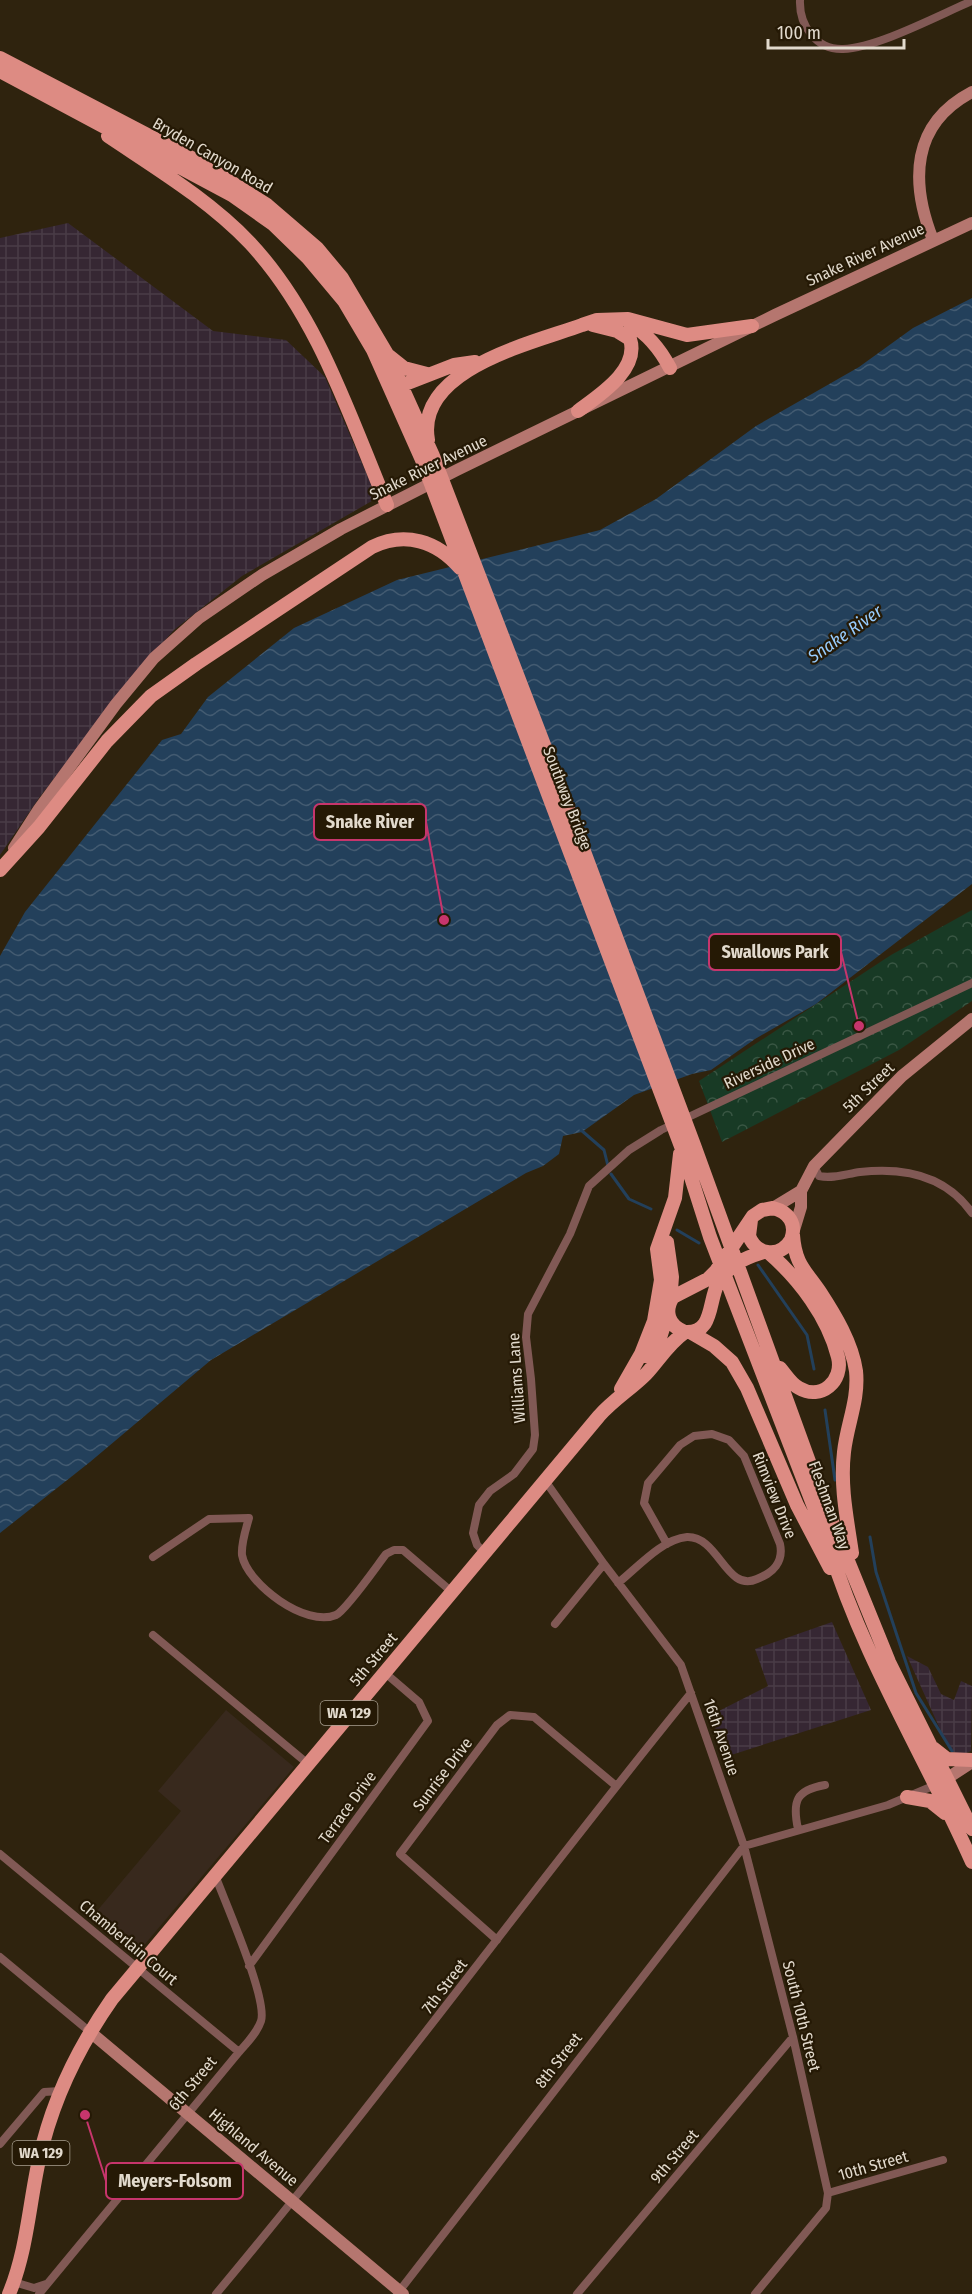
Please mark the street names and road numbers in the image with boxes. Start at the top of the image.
street label: Bryden Canyon Road [150,113,276,197]
street label: Snake River Avenue [803,219,927,290]
street label: Snake River Avenue [366,431,490,504]
street label: Southway Bridge [539,744,596,853]
street label: Riverside Drive [721,1034,818,1093]
street label: 5th Street [839,1058,899,1116]
street label: Williams Lane [504,1332,529,1424]
street label: Rimview Drive [748,1449,801,1542]
street label: Fleshman Way [805,1458,855,1553]
street label: 5th Street [346,1628,402,1690]
street label: 16th Avenue [700,1696,744,1778]
road number: WA 129 [320,1701,378,1725]
street label: Sunrise Drive [409,1734,476,1815]
street label: Terrace Drive [315,1767,380,1847]
street label: Chamberlain Court [76,1896,182,1989]
street label: 7th Street [418,1955,471,2017]
street label: South 10th Street [779,1959,825,2074]
street label: 8th Street [531,2028,586,2092]
street label: 6th Street [164,2052,221,2114]
street label: Highland Avenue [205,2105,302,2190]
street label: 9th Street [646,2125,703,2187]
road number: WA 129 [12,2141,70,2165]
street label: 10th Street [836,2146,911,2184]

